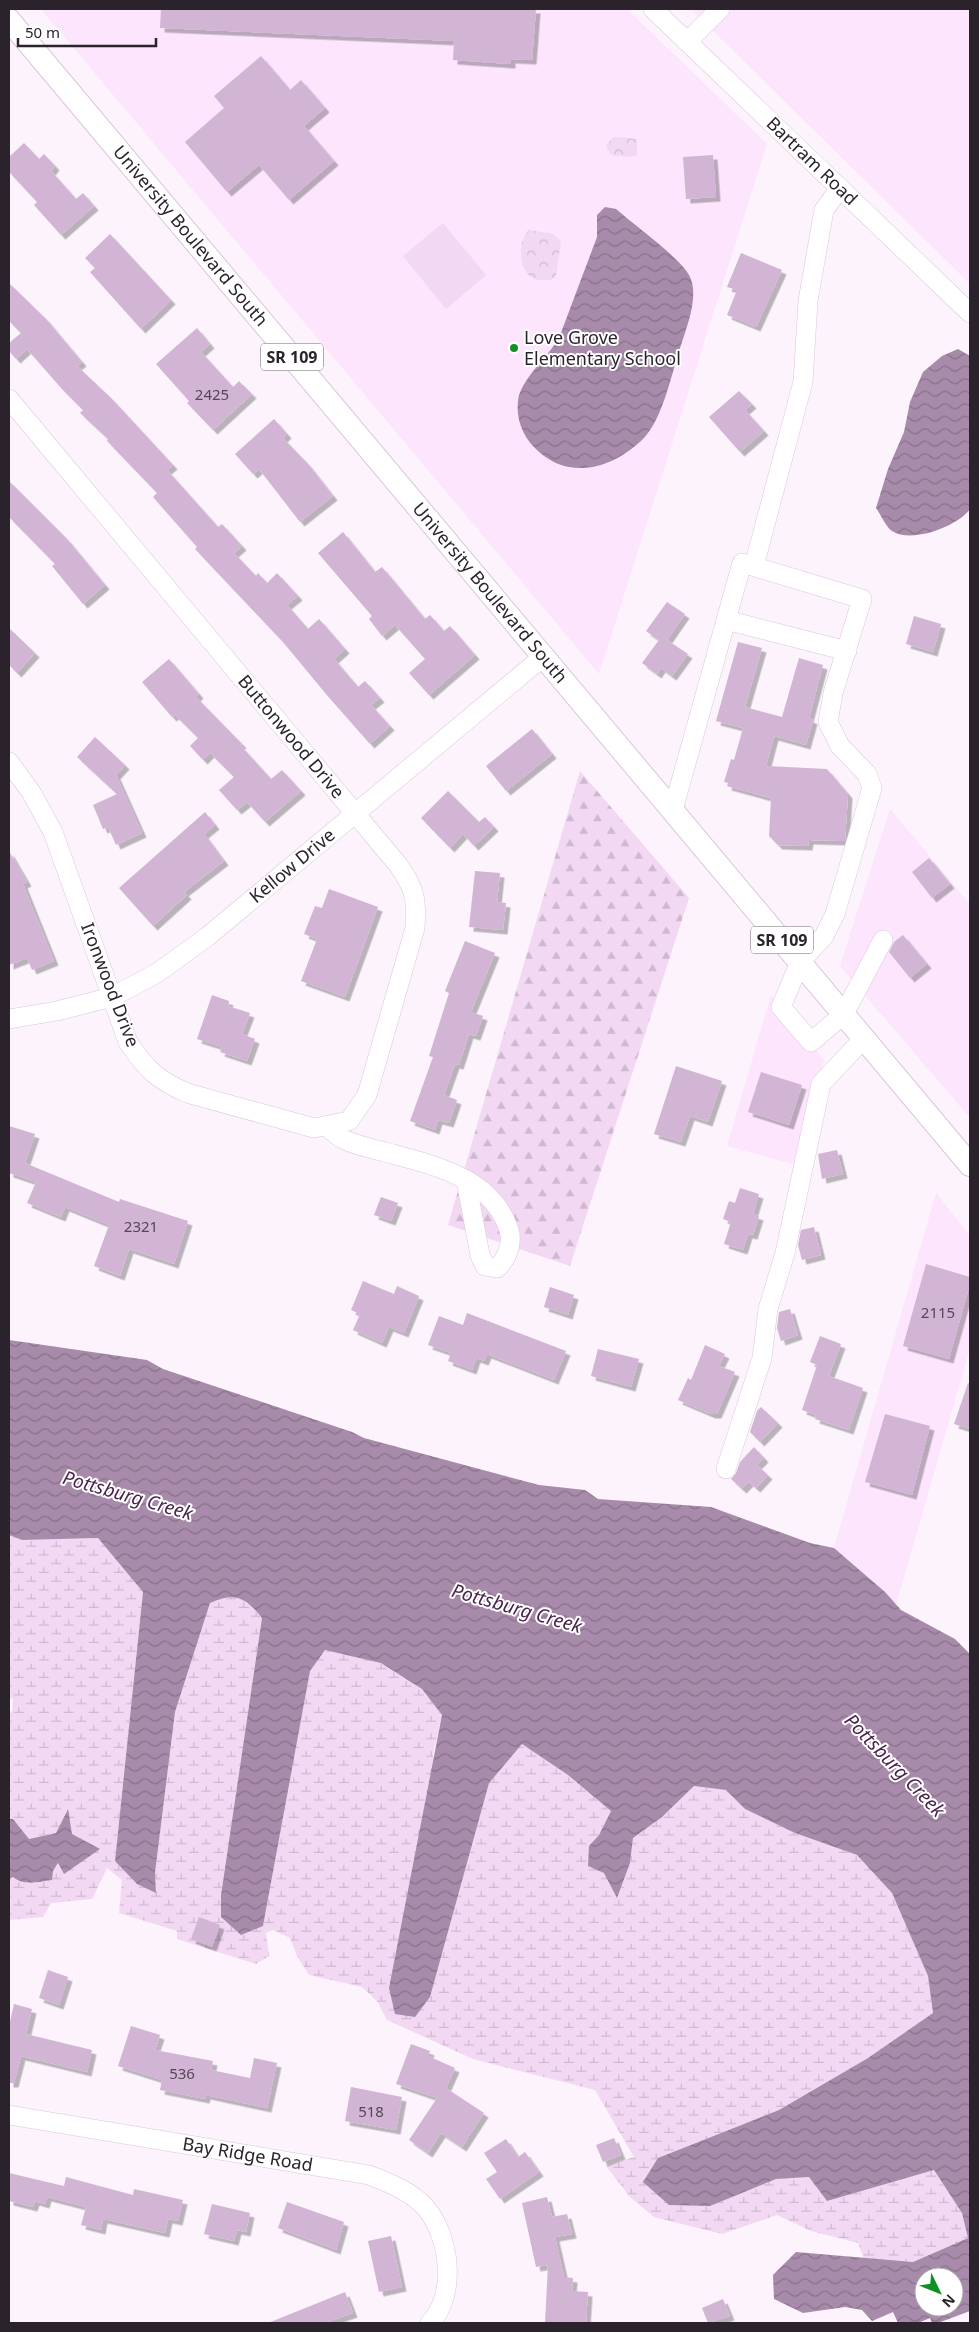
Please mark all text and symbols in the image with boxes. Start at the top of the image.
scale bar [18,15,155,47]
text: 50 m [25,22,60,42]
street label: Bartram Road [762,111,863,210]
street label: University Boulevard South [108,140,274,331]
place label: Love Grove Elementary School [524,325,681,370]
marker: Love Grove Elementary School [508,342,520,354]
road number: SR 109 [261,344,323,371]
house number: 2425 [195,384,229,404]
street label: University Boulevard South [408,497,573,688]
street label: Buttonwood Drive [233,669,350,803]
street label: Kellow Drive [244,822,339,908]
street label: Ironwood Drive [76,919,146,1050]
road number: SR 109 [751,926,813,954]
house number: 2321 [124,1216,158,1236]
house number: 2115 [921,1302,955,1322]
water label: Pottsburg Creek [60,1464,197,1526]
water label: Pottsburg Creek [449,1577,586,1639]
water label: Pottsburg Creek [839,1708,951,1823]
house number: 536 [169,2063,195,2083]
house number: 518 [358,2101,384,2121]
street label: Bay Ridge Road [181,2131,315,2176]
north arrow [914,2267,964,2317]
text: N [938,2291,960,2312]

